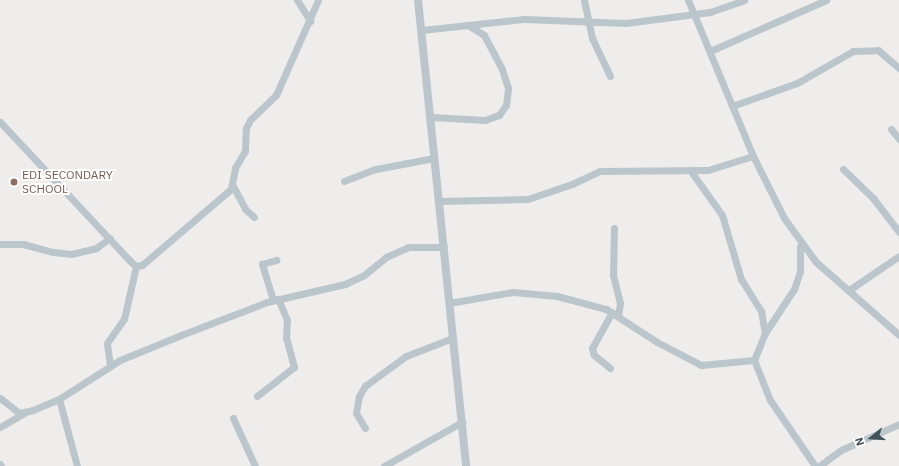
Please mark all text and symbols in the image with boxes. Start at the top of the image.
place label: EDI SECONDARY SCHOOL [22,168,113,196]
marker: EDI SECONDARY SCHOOL [9,177,19,187]
north arrow [851,418,891,458]
text: N [852,436,867,448]

